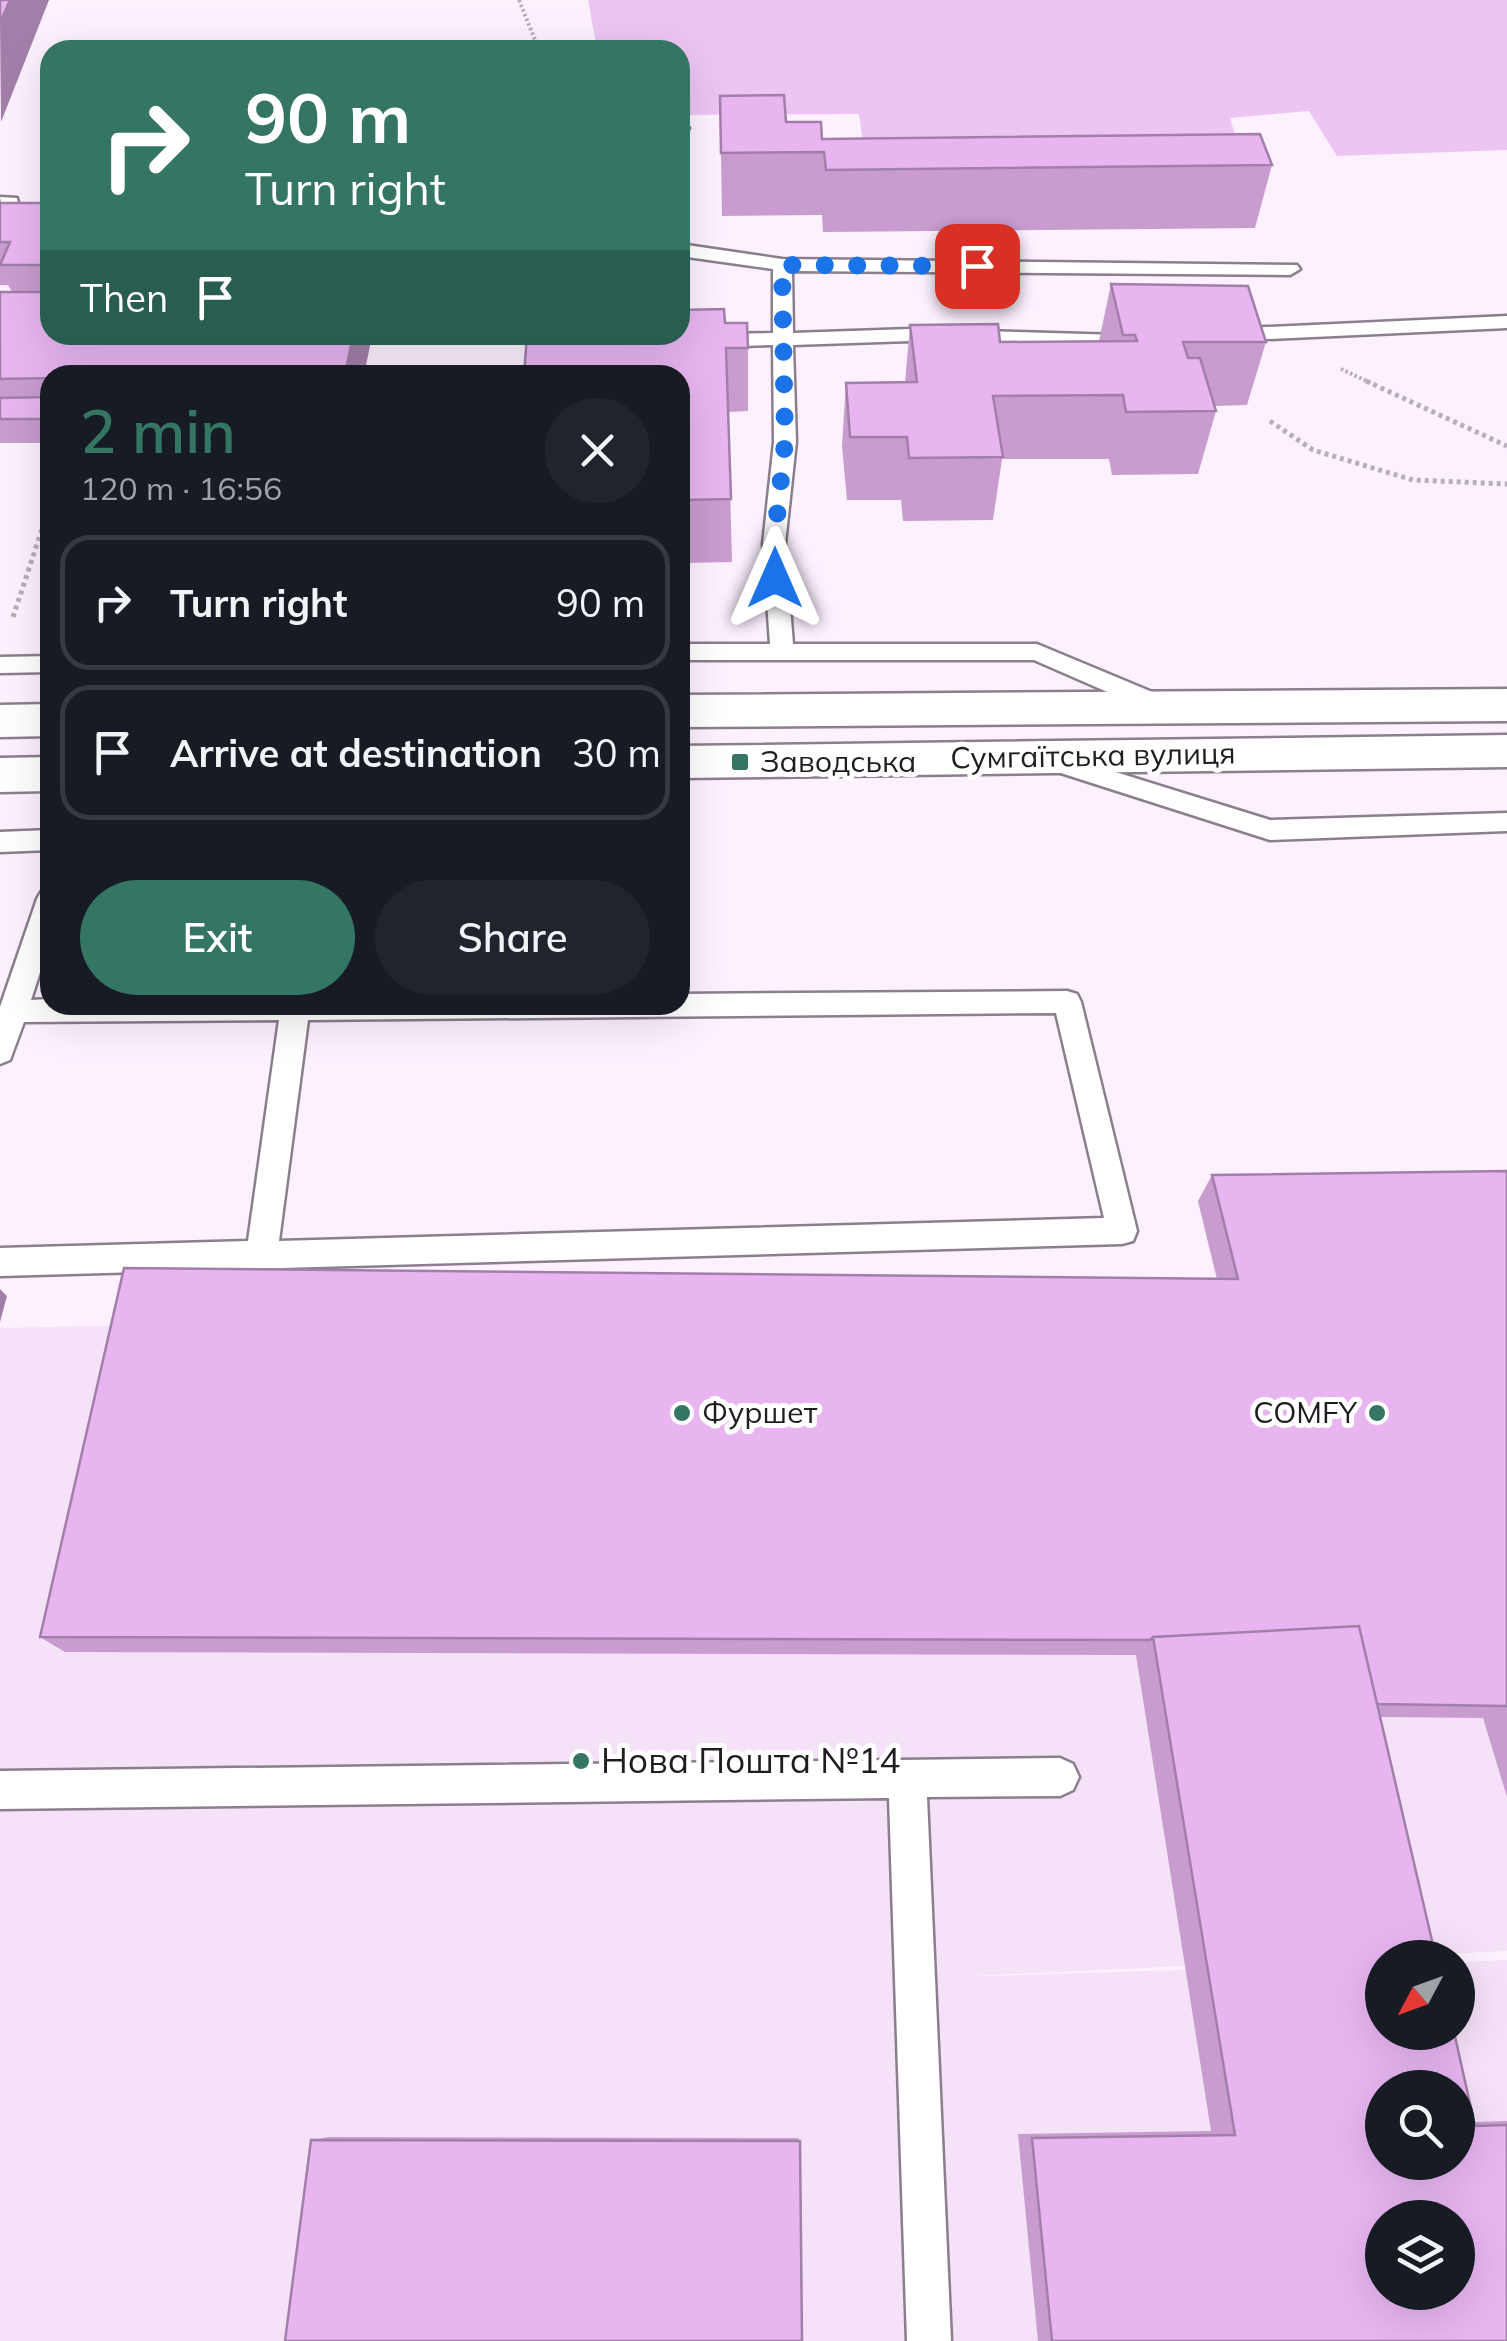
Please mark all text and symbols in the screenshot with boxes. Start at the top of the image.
text: 90 m [245,73,411,161]
icon: right [80,80,210,210]
text: Turn right [245,160,446,216]
pin [935,224,1020,309]
icon: arrive [950,239,1005,294]
icon: arrive [188,270,243,325]
text: Then [80,274,168,322]
text: 2 min [80,393,236,468]
button: close [545,398,650,503]
text: 120 m · 16:56 [80,468,282,508]
position arrow [723,526,827,630]
icon: right [85,575,140,630]
text: Turn right [170,579,347,627]
text: 90 m [556,579,645,627]
icon: arrive [85,725,140,780]
text: Arrive at destination [170,729,542,777]
text: 30 m [572,729,661,777]
street label: Сумгаїтська вулиця [950,734,1236,776]
place label: Заводська [760,742,916,780]
marker: Заводська [729,751,751,773]
button: Exit [80,880,355,995]
button: Share [375,880,650,995]
place label: Фуршет [702,1393,818,1431]
place label: COMFY [1253,1393,1358,1431]
marker: Фуршет [671,1402,693,1424]
marker: COMFY [1366,1402,1388,1424]
place label: Нова Пошта №14 [601,1738,900,1782]
marker: Нова Пошта №14 [570,1750,592,1772]
north arrow [1365,1940,1475,2050]
map controls [1365,1940,1475,2310]
button: search [1365,2070,1475,2180]
button: layers [1365,2200,1475,2310]

